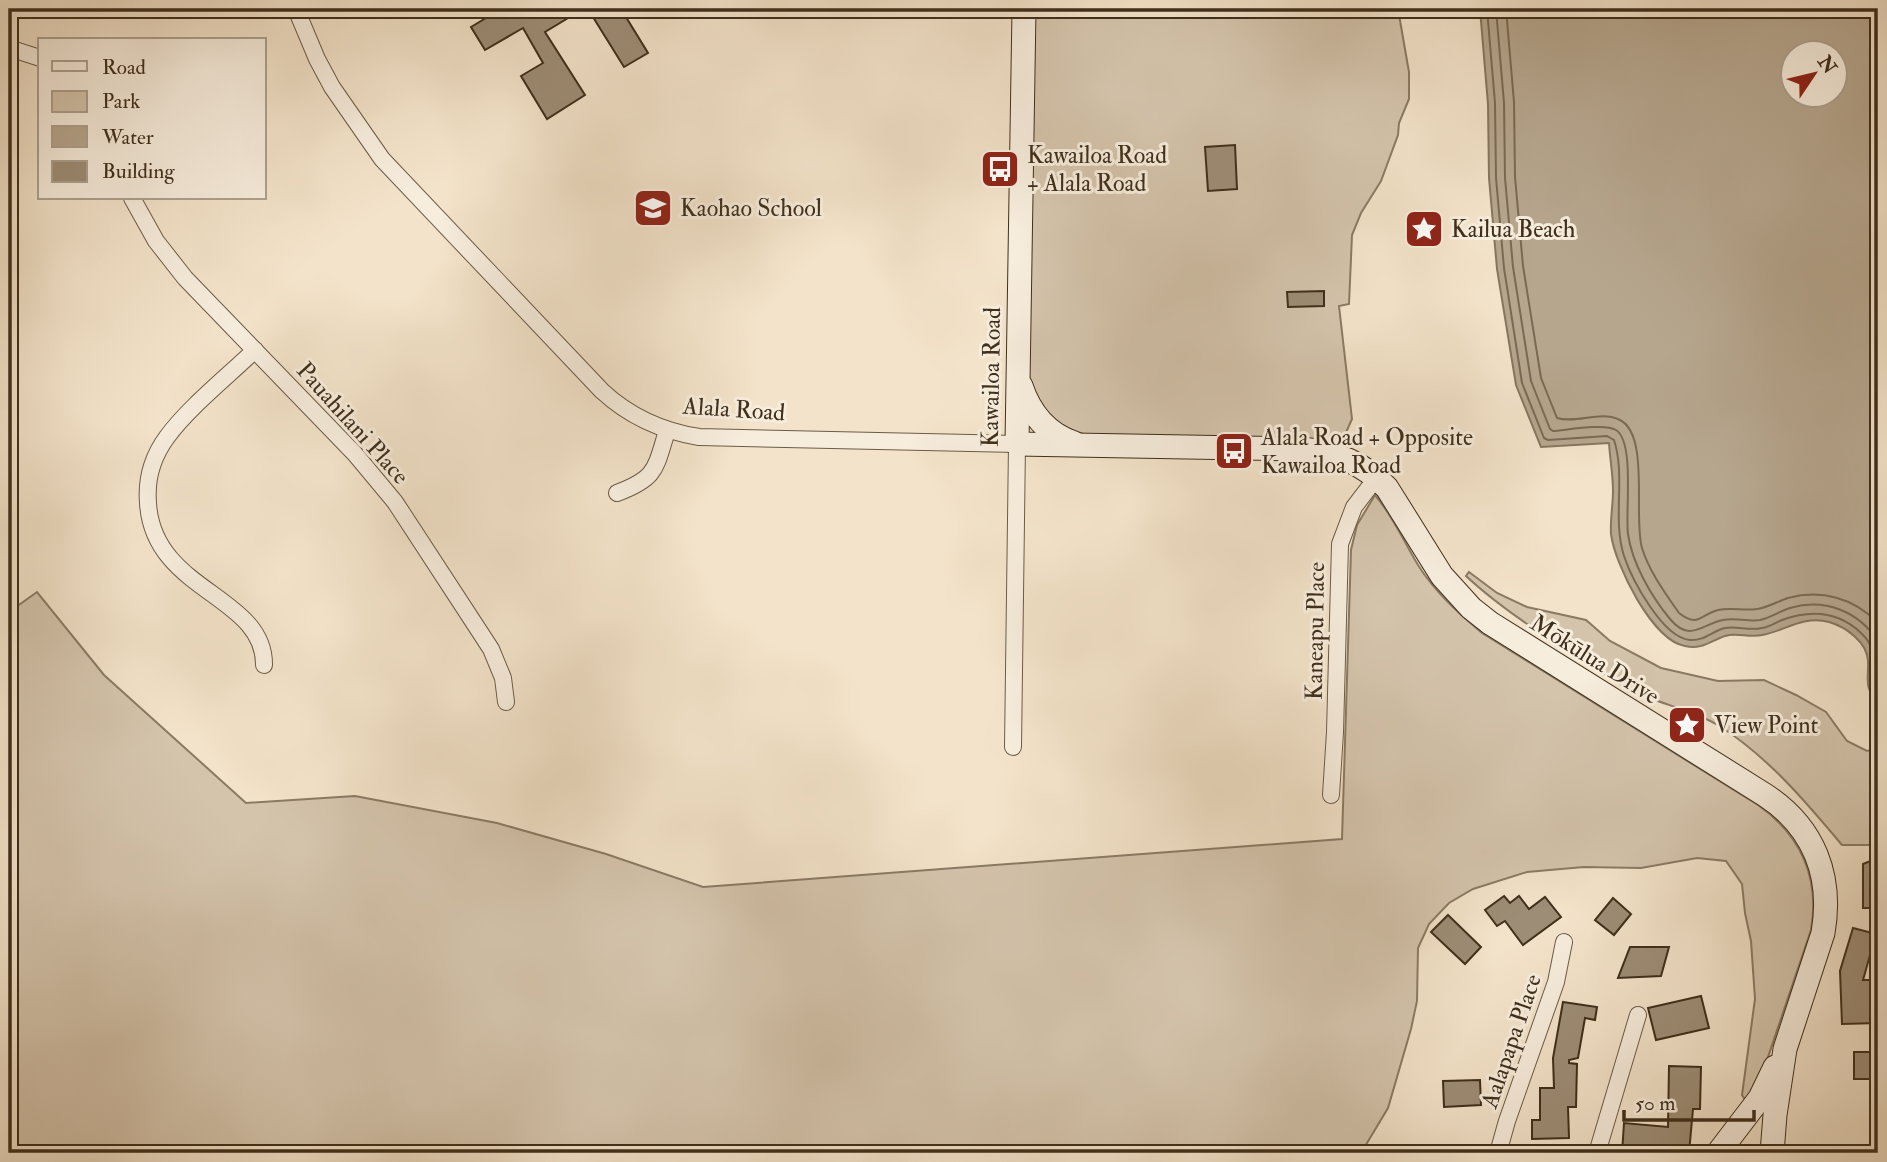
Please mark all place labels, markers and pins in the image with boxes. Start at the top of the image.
place label: Kawailoa Road + Alala Road [1027,140,1167,199]
bus stop icon: Kawailoa Road + Alala Road [979,148,1021,190]
school or university icon: Kaohao School [632,187,674,229]
place label: Kaohao School [680,193,822,224]
place icon: Kailua Beach [1403,208,1445,250]
place label: Kailua Beach [1451,214,1576,245]
place label: Alala Road + Opposite Kawailoa Road [1260,422,1473,481]
bus stop icon: Alala Road + Opposite Kawailoa Road [1213,430,1255,472]
place icon: View Point [1666,704,1708,746]
place label: View Point [1714,710,1819,741]

